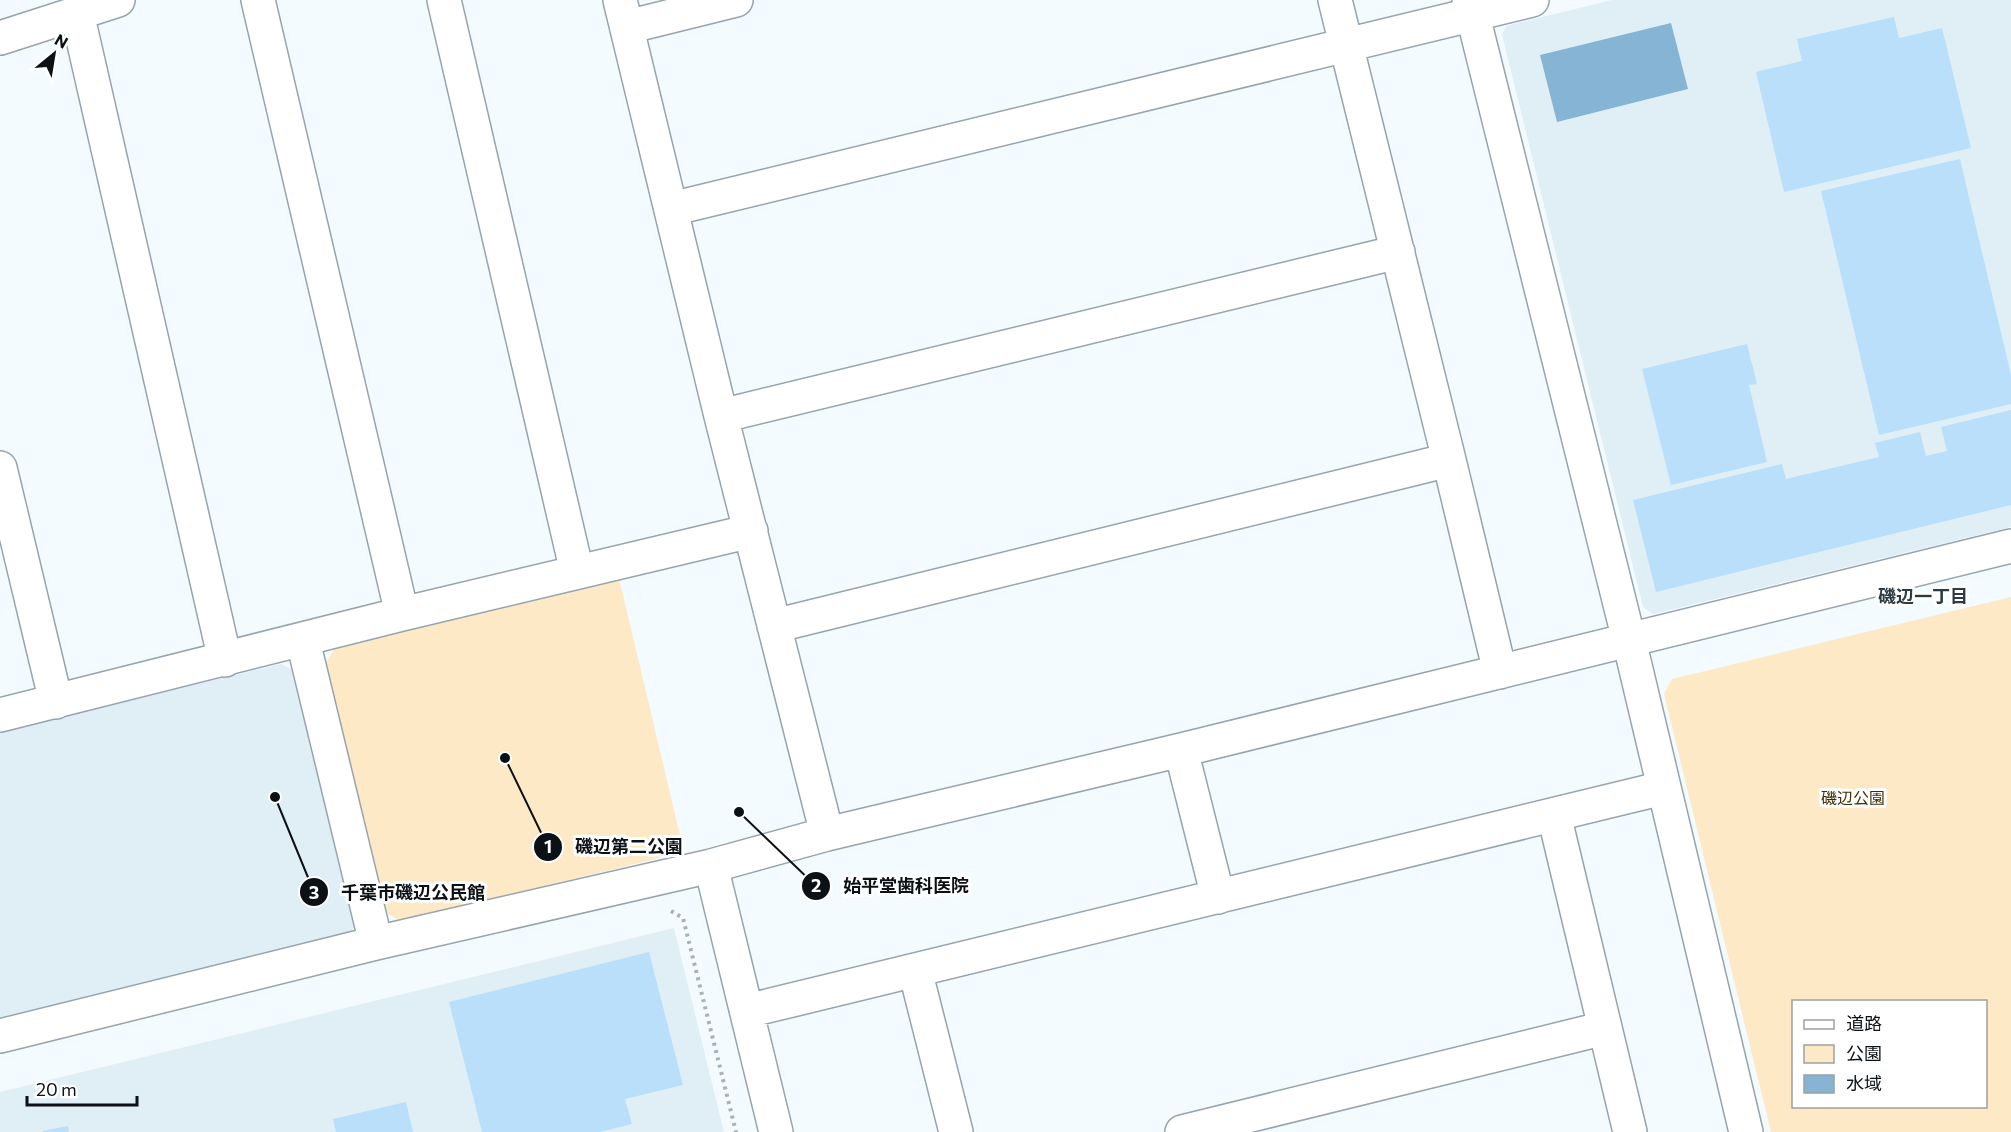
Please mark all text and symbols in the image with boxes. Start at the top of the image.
north arrow [24,24,84,84]
text: N [52,29,72,52]
district label: 磯辺一丁目 [1878,585,1968,607]
park label: 磯辺公園 [1821,788,1885,807]
callout: 磯辺第二公園 [533,829,695,865]
text: 1 [544,835,552,857]
text: 磯辺第二公園 [575,835,683,857]
callout: 始平堂歯科医院 [801,868,981,904]
callout: 千葉市磯辺公民館 [299,874,497,910]
text: 2 [811,874,821,896]
text: 始平堂歯科医院 [843,874,969,896]
text: 3 [309,881,319,903]
text: 千葉市磯辺公民館 [341,881,485,903]
legend [1792,1000,1987,1108]
text: 道路 [1846,1012,1882,1034]
text: 公園 [1846,1042,1882,1064]
scale bar [27,1069,136,1107]
text: 水域 [1846,1072,1882,1094]
text: 20 m [36,1078,77,1100]

